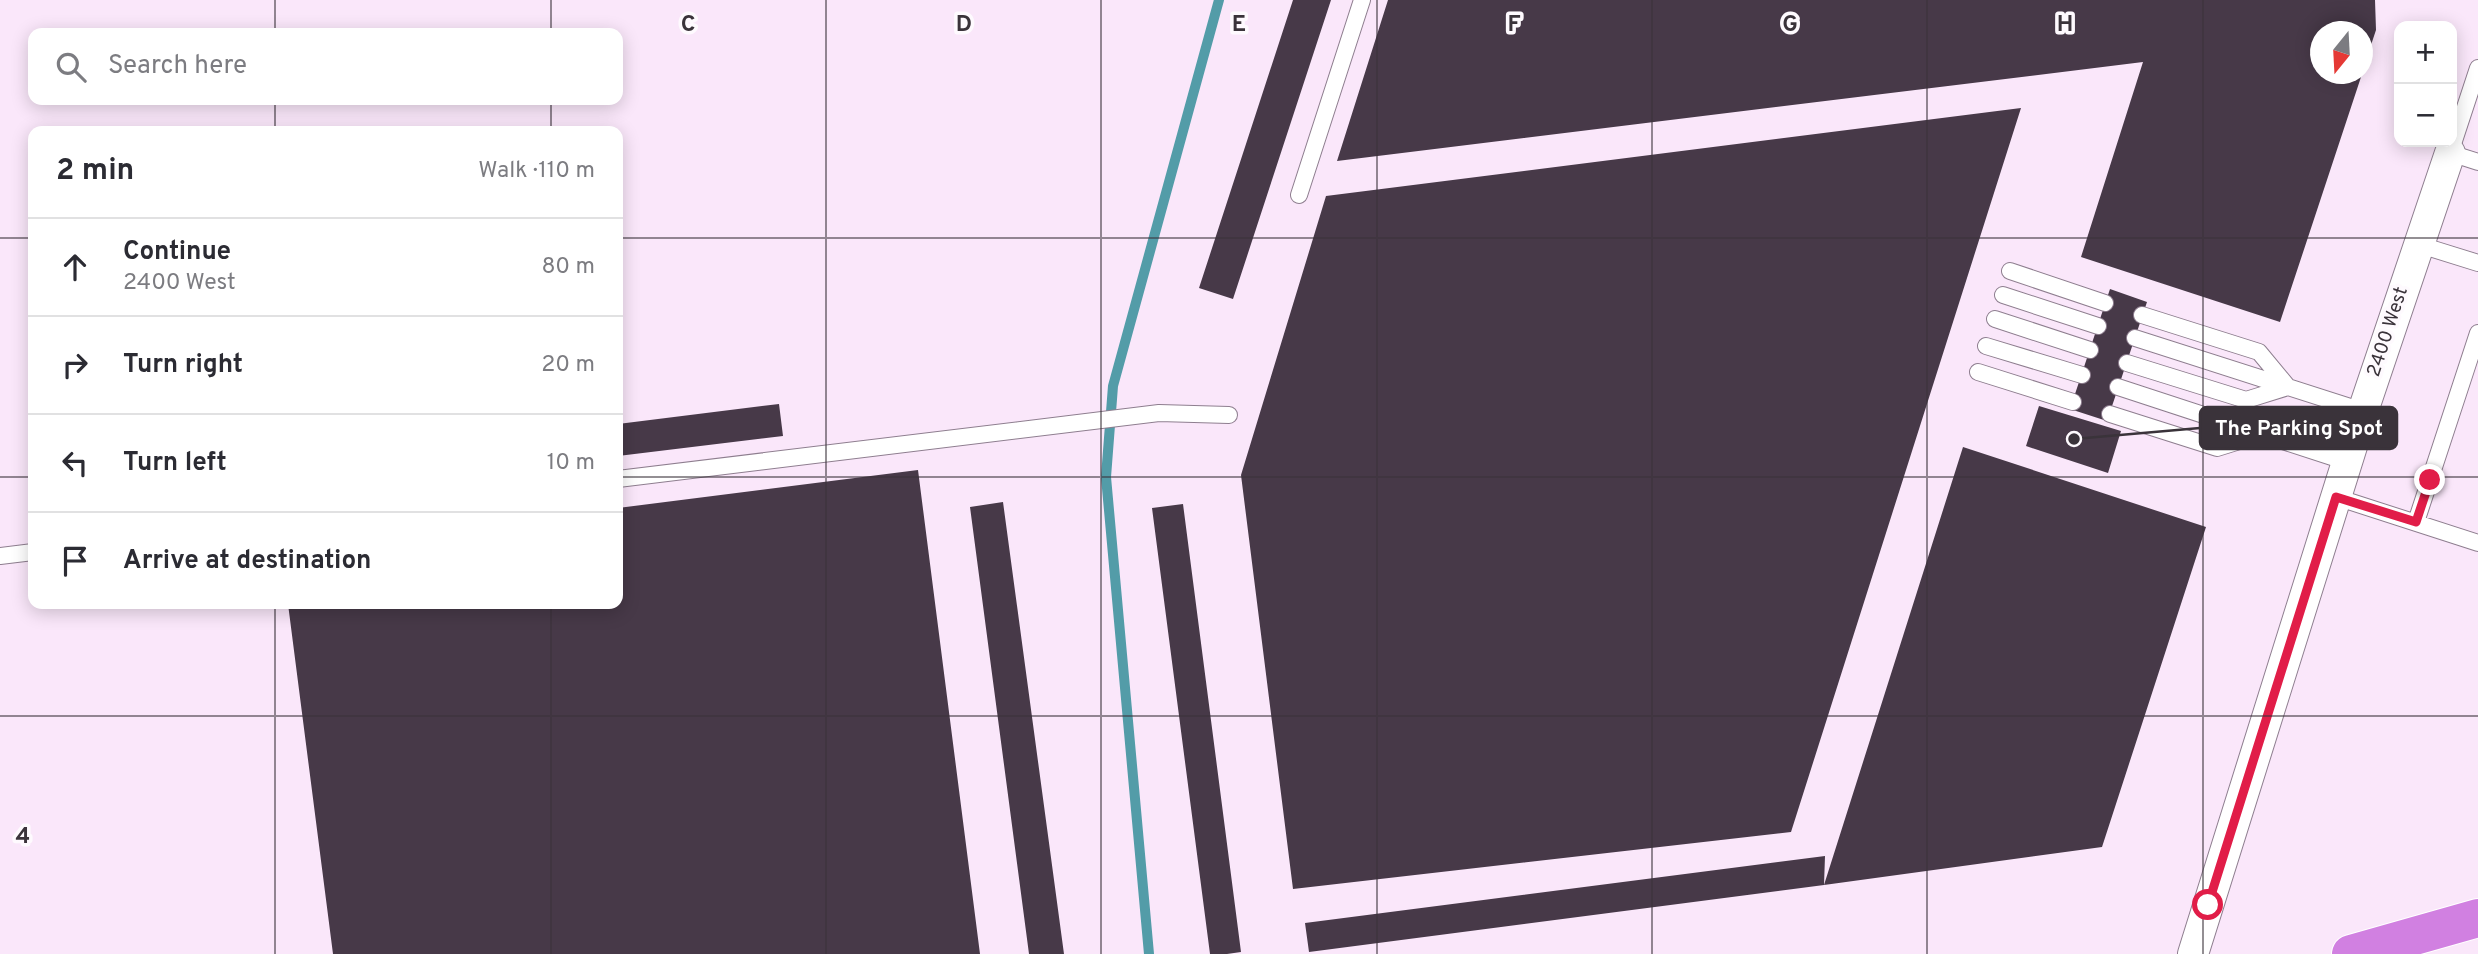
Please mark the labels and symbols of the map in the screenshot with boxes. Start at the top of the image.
text: C [681,11,695,40]
text: D [956,11,972,40]
text: E [1232,11,1246,40]
text: F [1507,11,1521,40]
text: G [1782,11,1798,40]
text: H [2057,11,2073,40]
north arrow [2310,21,2373,84]
street label: 2400 West [2362,284,2414,380]
callout: The Parking Spot [2200,407,2397,449]
text: The Parking Spot [2215,416,2383,443]
route end [2414,464,2445,495]
text: 4 [16,823,30,852]
route start [2192,889,2223,920]

